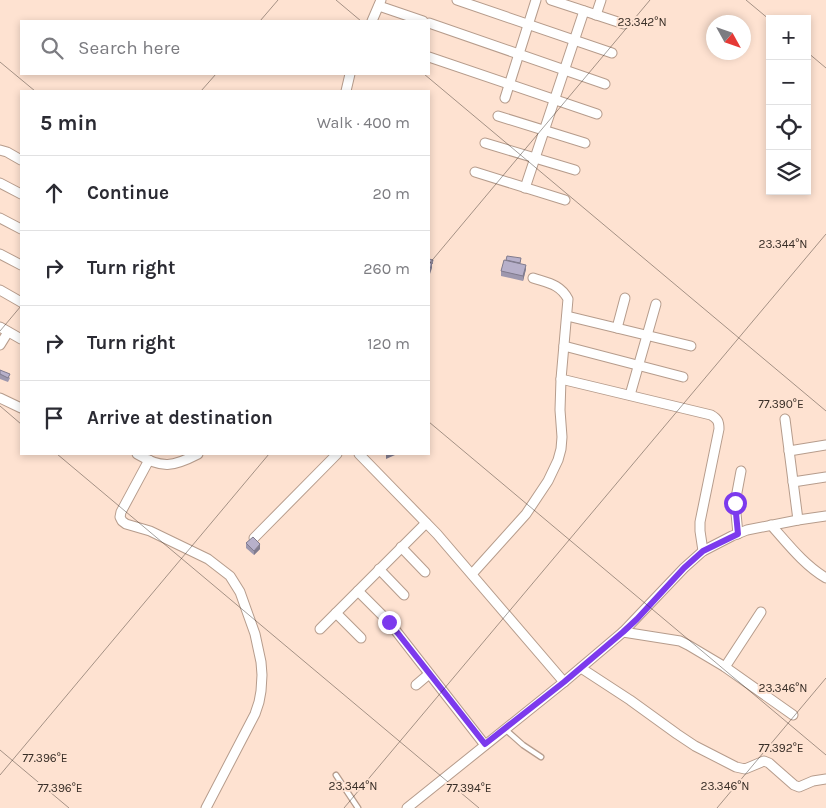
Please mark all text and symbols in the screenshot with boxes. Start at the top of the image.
text: 23.342°N [617,15,667,29]
north arrow [706,15,751,60]
map controls [766,15,811,195]
button: + [766,15,811,60]
search box [20,20,430,75]
icon: search [38,34,66,62]
text: Search here [78,37,180,59]
button: − [766,60,811,105]
button: locate [766,105,811,150]
text: 5 min [40,111,97,135]
text: Walk · 400 m [317,113,410,132]
button: layers [766,150,811,195]
icon: ahead [40,179,68,207]
text: Continue [87,182,169,204]
text: 20 m [372,184,410,203]
text: 23.344°N [759,237,807,251]
icon: right [40,254,68,282]
text: Turn right [87,257,176,279]
text: 260 m [363,259,410,278]
icon: right [40,329,68,357]
text: Turn right [87,332,176,354]
text: 120 m [367,334,410,353]
text: 77.390°E [758,397,804,411]
icon: arrive [40,404,68,432]
text: Arrive at destination [87,407,273,429]
route start [724,492,747,515]
route end [378,611,401,634]
text: 23.346°N [758,681,808,695]
text: 77.392°E [758,741,804,755]
text: 77.396°E [22,751,68,765]
text: 23.344°N [329,779,377,793]
text: 23.346°N [700,779,750,793]
text: 77.396°E [37,781,83,795]
text: 77.394°E [447,781,492,795]

